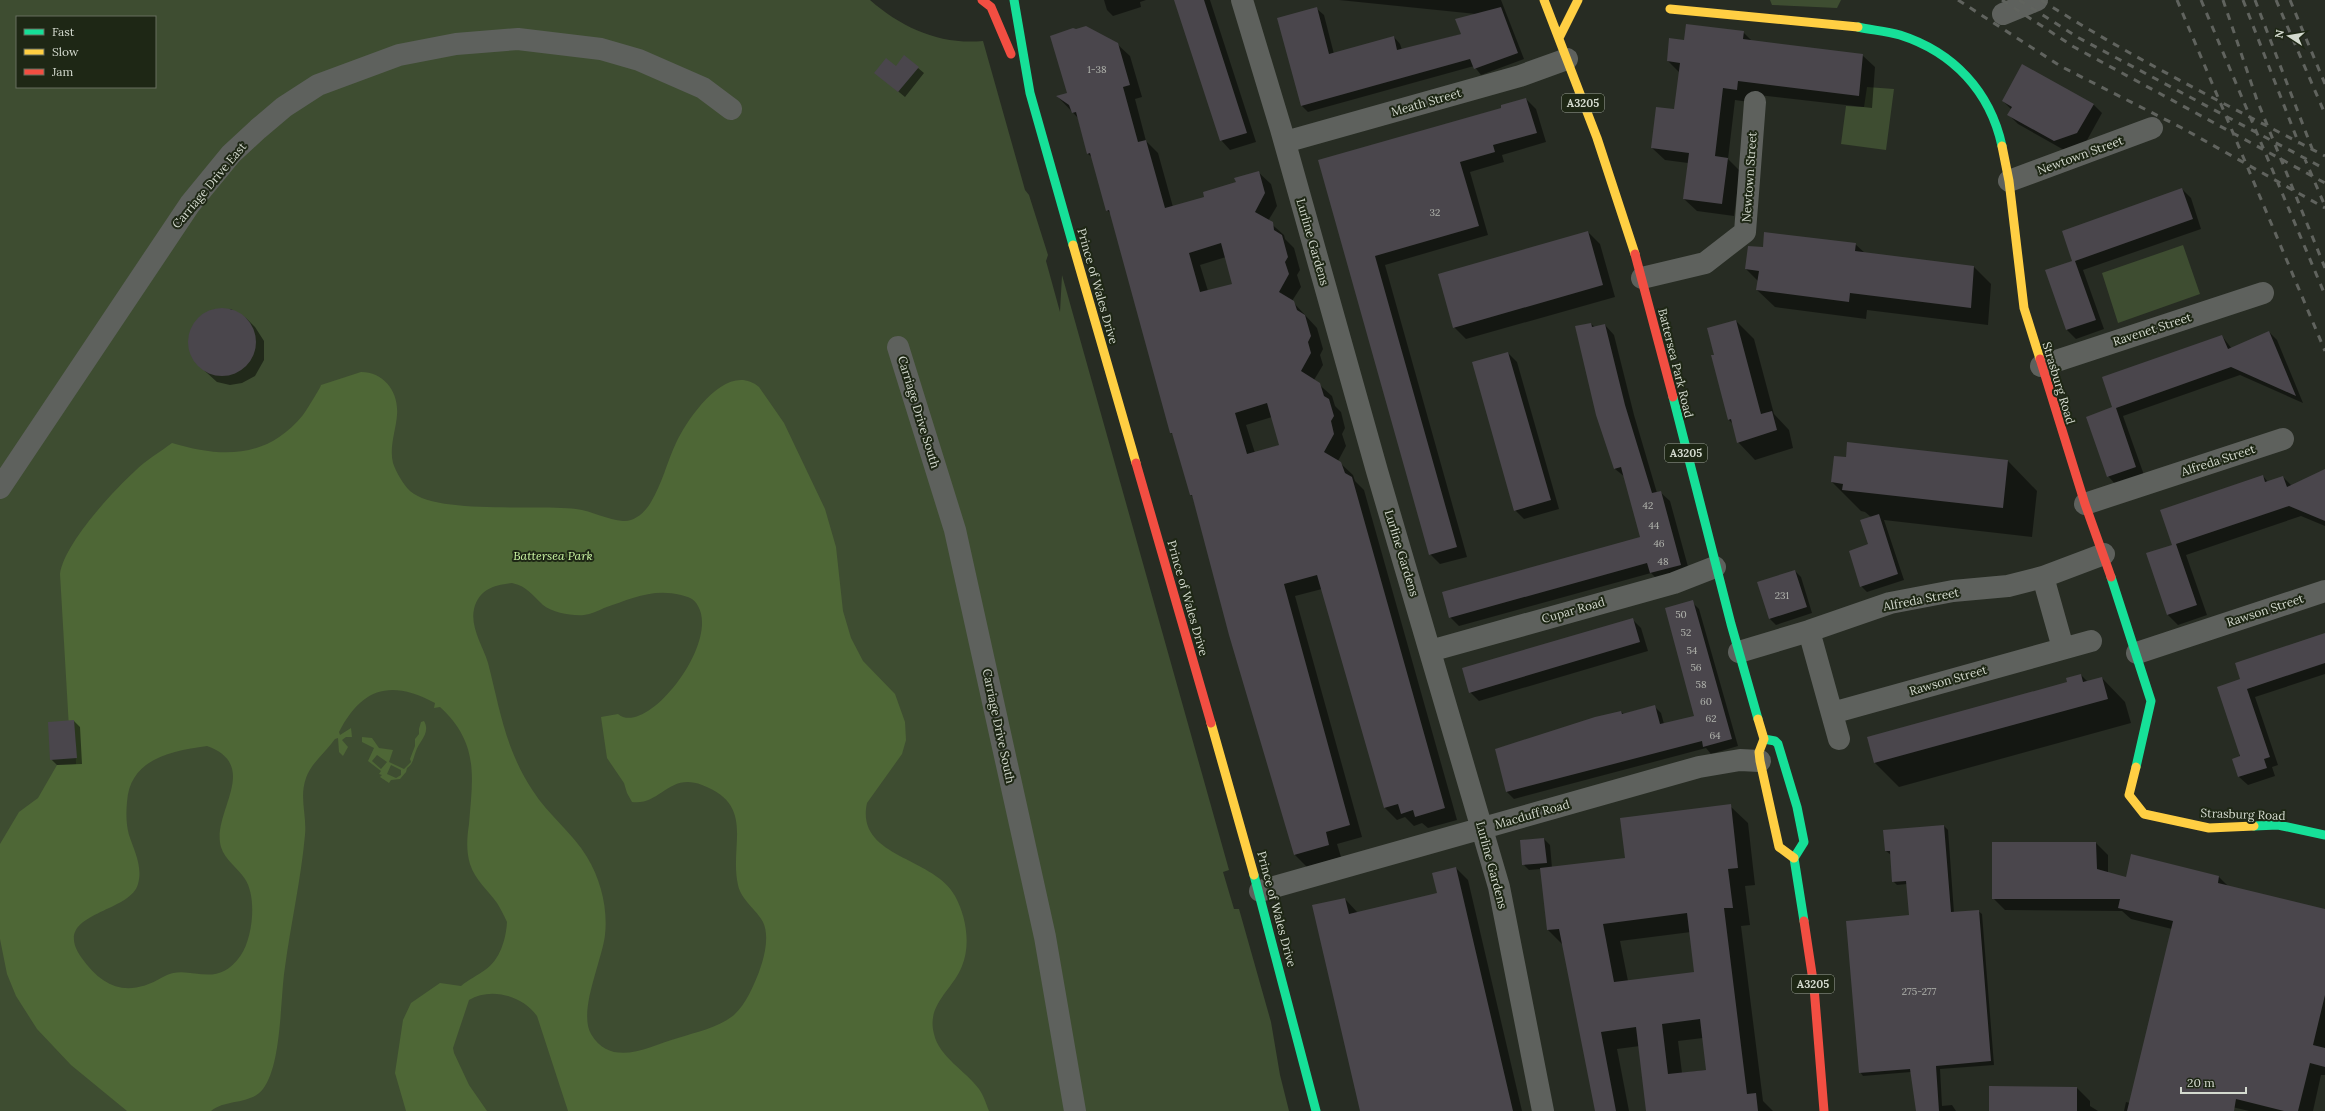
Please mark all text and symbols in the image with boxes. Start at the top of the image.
legend [16,16,156,88]
north arrow [2269,16,2309,56]
text: Fast [52,24,75,39]
text: N [2271,28,2287,40]
text: Slow [52,44,79,59]
house number: 1-38 [1087,63,1107,76]
text: Jam [51,64,73,79]
street label: Meath Street [1389,85,1463,119]
road number: A3205 [1562,94,1604,112]
street label: Newtown Street [1738,131,1760,223]
street label: Newtown Street [2035,132,2126,178]
street label: Carriage Drive East [169,139,250,231]
street label: Lurline Gardens [1293,197,1333,288]
house number: 32 [1430,206,1440,219]
street label: Prince of Wales Drive [1074,227,1122,346]
street label: Battersea Park Road [1655,307,1697,419]
street label: Ravenet Street [2111,309,2193,349]
street label: Strasburg Road [2039,340,2079,426]
street label: Carriage Drive South [895,354,943,470]
street label: Alfreda Street [2178,441,2257,479]
road number: A3205 [1665,444,1707,462]
house number: 42 [1643,499,1653,512]
street label: Lurline Gardens [1382,508,1422,599]
house number: 44 [1649,519,1660,532]
house number: 46 [1653,537,1665,550]
street label: Prince of Wales Drive [1164,539,1212,658]
park label: Battersea Park [513,548,593,563]
house number: 48 [1657,555,1669,568]
street label: Alfreda Street [1881,584,1961,614]
house number: 231 [1775,589,1790,602]
street label: Rawson Street [2225,590,2306,630]
street label: Cupar Road [1540,594,1606,626]
house number: 50 [1675,608,1687,621]
house number: 52 [1681,626,1691,639]
house number: 54 [1687,644,1698,657]
house number: 56 [1690,661,1702,674]
street label: Rawson Street [1907,662,1989,698]
street label: Carriage Drive South [980,667,1018,785]
house number: 58 [1695,678,1707,691]
house number: 60 [1700,695,1712,708]
house number: 62 [1705,712,1717,725]
house number: 64 [1709,729,1721,742]
street label: Macduff Road [1493,796,1571,832]
street label: Strasburg Road [2200,805,2286,823]
street label: Lurline Gardens [1473,820,1511,911]
street label: Prince of Wales Drive [1254,849,1300,969]
road number: A3205 [1792,975,1834,993]
house number: 275-277 [1902,985,1937,998]
scale bar [2181,1069,2246,1095]
text: 20 m [2187,1075,2215,1090]

